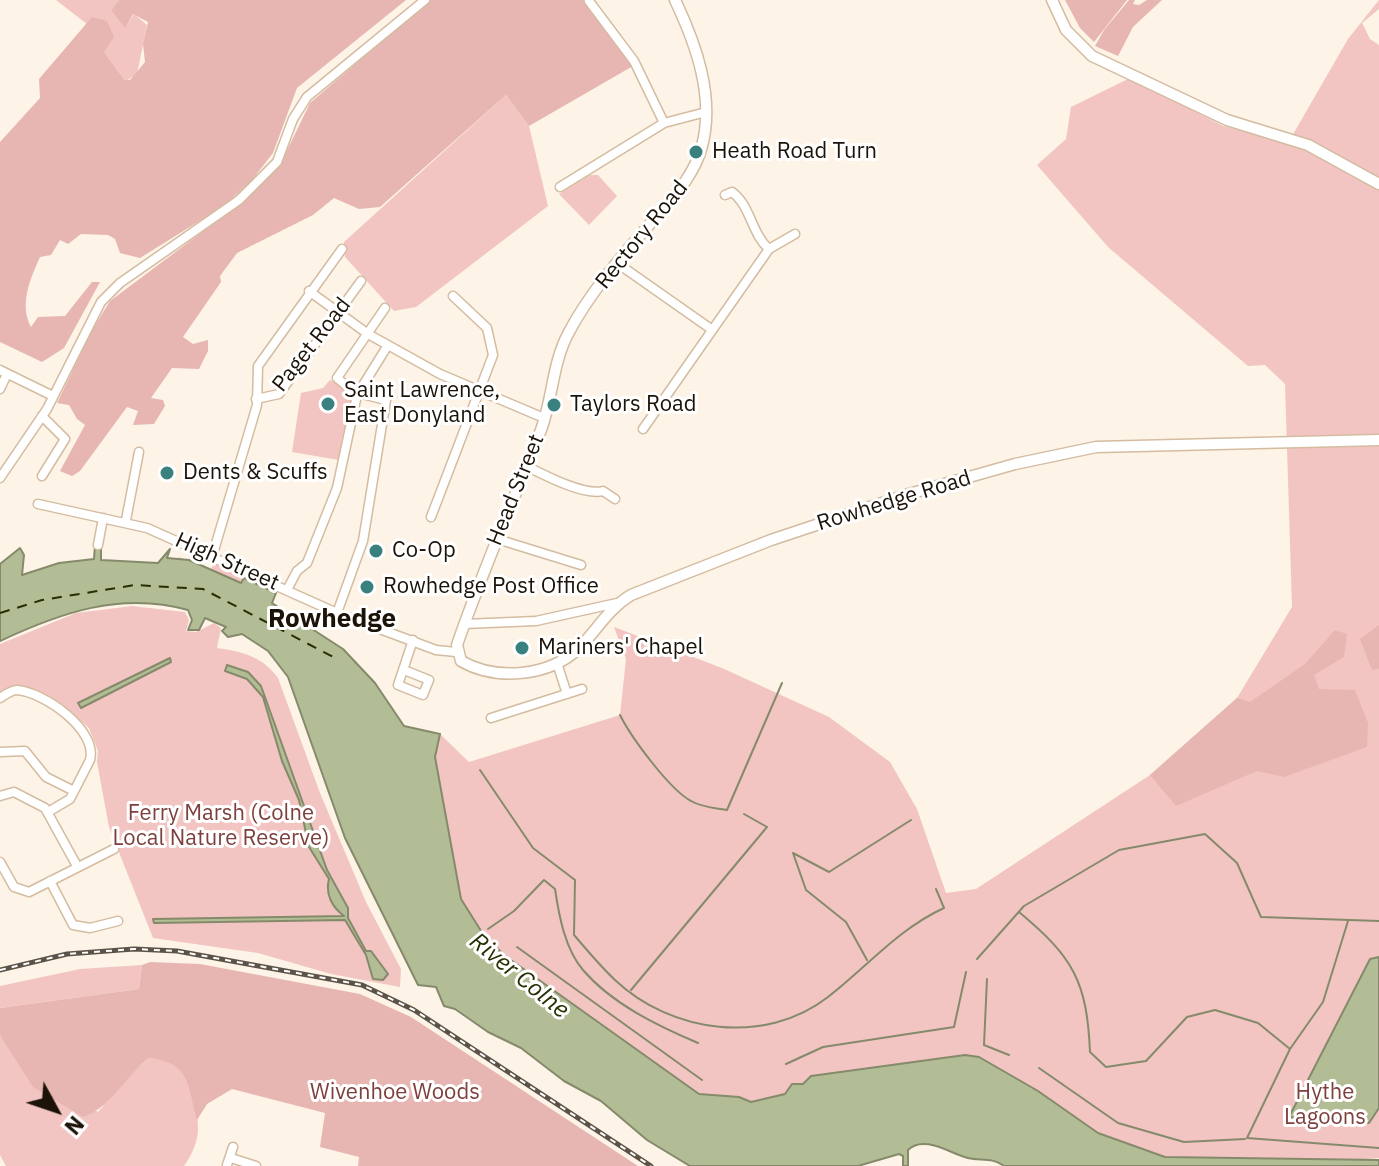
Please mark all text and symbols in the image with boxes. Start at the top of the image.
place label: Heath Road Turn [712,139,877,165]
marker: Heath Road Turn [687,143,705,161]
street label: Rectory Road [590,175,694,295]
street label: Paget Road [267,293,357,397]
place label: Saint Lawrence, East Donyland [344,378,500,430]
place label: Taylors Road [570,392,697,418]
marker: Saint Lawrence, East Donyland [319,395,337,413]
marker: Taylors Road [545,396,563,414]
street label: Head Street [482,431,550,549]
place label: Dents & Scuffs [183,460,328,486]
marker: Dents & Scuffs [158,464,176,482]
street label: Rowhedge Road [814,465,974,537]
street label: High Street [171,527,283,597]
place label: Co-Op [392,538,456,564]
marker: Co-Op [367,542,385,560]
place label: Rowhedge Post Office [383,574,599,600]
marker: Rowhedge Post Office [358,578,376,596]
district label: Rowhedge [268,603,396,635]
place label: Mariners' Chapel [538,635,704,661]
marker: Mariners' Chapel [513,639,531,657]
park label: Ferry Marsh (Colne Local Nature Reserve) [113,801,329,852]
water label: River Colne [464,927,574,1025]
north arrow [16,1070,96,1150]
park label: Wivenhoe Woods [310,1080,480,1106]
park label: Hythe Lagoons [1284,1080,1366,1132]
text: N [59,1110,91,1141]

